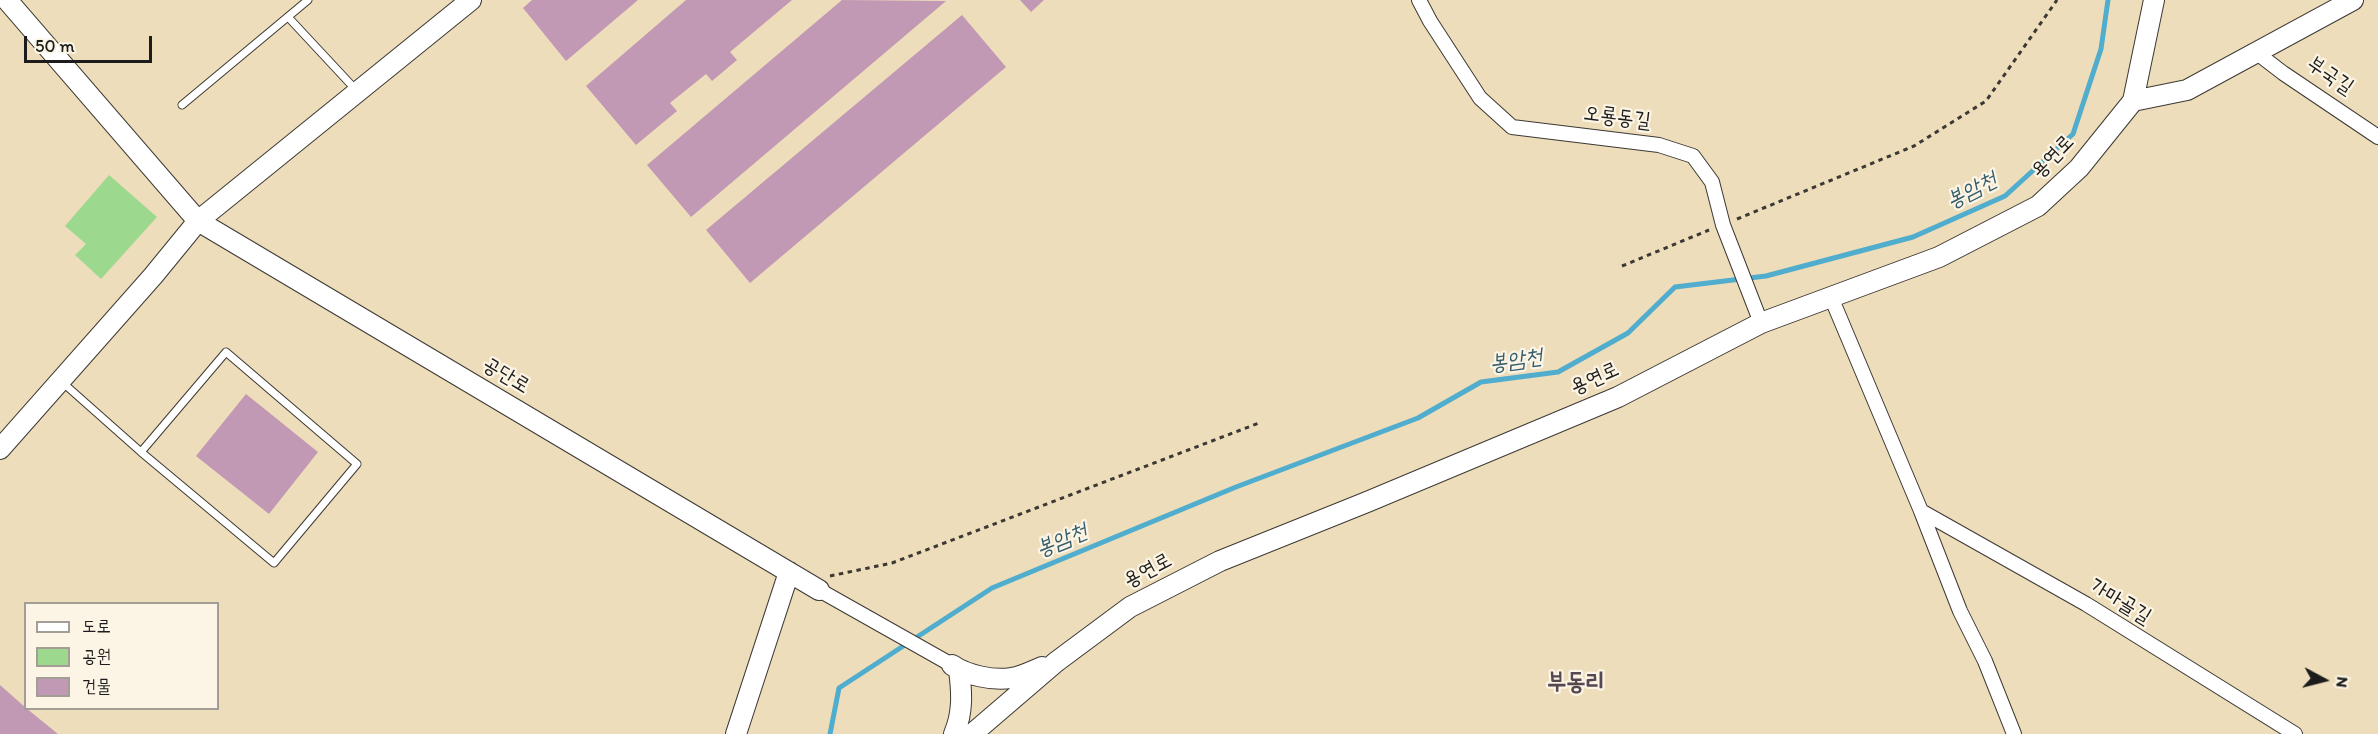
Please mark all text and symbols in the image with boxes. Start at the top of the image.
scale bar [27,24,154,62]
text: 50 m [35,35,75,57]
street label: 부국길 [2302,51,2358,101]
street label: 오룡동길 [1582,101,1652,135]
street label: 용연로 [2026,130,2080,184]
water label: 봉암천 [1942,167,2002,215]
water label: 봉암천 [1488,344,1544,378]
street label: 공단로 [478,352,534,400]
street label: 용연로 [1567,357,1623,401]
water label: 봉암천 [1032,519,1092,563]
street label: 용연로 [1120,548,1176,594]
street label: 가마골길 [2085,574,2155,630]
legend [24,602,219,710]
text: 도로 [82,615,111,637]
text: 공원 [82,645,111,667]
north arrow [2294,650,2354,710]
district label: 부동리 [1547,669,1605,697]
text: 건물 [82,675,111,697]
text: N [2332,676,2352,689]

